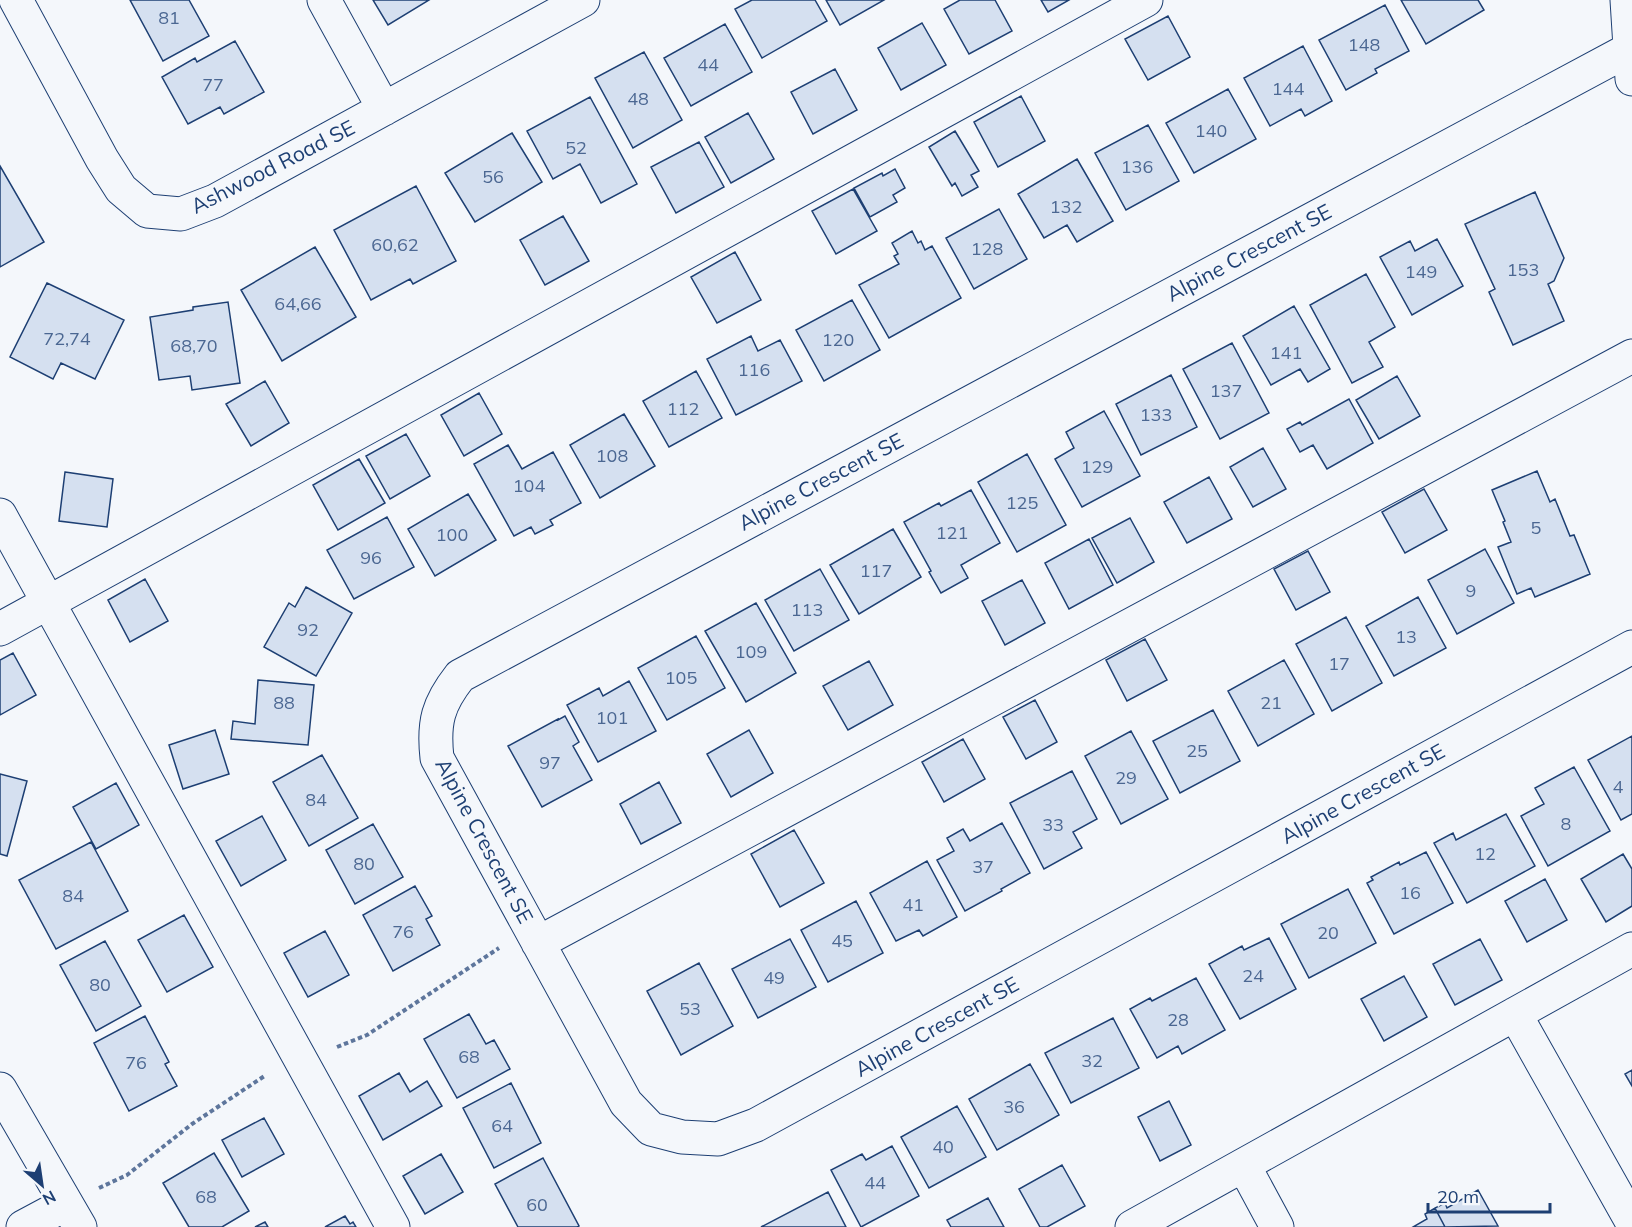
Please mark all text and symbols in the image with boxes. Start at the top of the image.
house number: 81 [158,6,180,29]
house number: 148 [1348,33,1380,56]
house number: 44 [697,53,719,76]
house number: 77 [202,73,224,96]
house number: 144 [1272,77,1304,100]
house number: 48 [627,87,649,110]
street label: Ashwood Road SE [186,114,359,219]
house number: 140 [1195,119,1227,142]
house number: 52 [565,136,587,159]
house number: 136 [1121,155,1153,178]
house number: 56 [482,165,504,188]
house number: 132 [1050,195,1082,218]
street label: Alpine Crescent SE [1162,198,1335,307]
house number: 60,62 [371,233,419,256]
house number: 128 [971,237,1003,260]
house number: 153 [1507,258,1539,281]
house number: 149 [1405,260,1437,283]
house number: 64,66 [274,292,322,315]
house number: 72,74 [43,327,91,350]
house number: 120 [822,328,854,351]
house number: 68,70 [170,334,218,357]
house number: 141 [1270,341,1302,364]
house number: 116 [738,358,770,381]
house number: 137 [1210,379,1242,402]
house number: 112 [667,397,699,420]
house number: 133 [1140,403,1172,426]
street label: Alpine Crescent SE [734,427,907,536]
house number: 108 [596,444,628,467]
house number: 129 [1081,455,1113,478]
house number: 104 [513,474,545,497]
house number: 125 [1006,491,1038,514]
house number: 5 [1531,516,1542,539]
house number: 121 [936,521,968,544]
house number: 100 [436,523,468,546]
house number: 96 [360,546,382,569]
house number: 117 [860,559,892,582]
house number: 9 [1466,579,1476,602]
house number: 113 [791,598,823,621]
house number: 92 [297,618,319,641]
house number: 13 [1395,625,1417,648]
house number: 109 [735,640,767,663]
house number: 17 [1328,652,1350,675]
house number: 105 [665,666,697,689]
house number: 88 [273,691,295,714]
house number: 21 [1260,691,1282,714]
house number: 101 [596,706,628,729]
street label: Alpine Crescent SE [1276,737,1449,849]
house number: 25 [1186,739,1208,762]
house number: 97 [539,751,561,774]
street label: Alpine Crescent SE [430,754,539,927]
house number: 29 [1115,766,1137,789]
house number: 4 [1613,775,1624,798]
house number: 84 [305,788,327,811]
house number: 8 [1561,812,1571,835]
house number: 33 [1042,813,1064,836]
house number: 12 [1474,842,1496,865]
house number: 80 [353,852,375,875]
house number: 37 [972,855,994,878]
house number: 16 [1399,881,1421,904]
house number: 84 [62,884,84,907]
house number: 41 [902,893,924,916]
house number: 76 [392,920,414,943]
house number: 20 [1317,921,1339,944]
house number: 45 [831,929,853,952]
house number: 24 [1242,964,1264,987]
house number: 49 [763,966,785,989]
street label: Alpine Crescent SE [850,970,1023,1082]
house number: 80 [89,973,111,996]
house number: 53 [679,997,701,1020]
house number: 28 [1167,1008,1189,1031]
house number: 68 [458,1045,480,1068]
house number: 32 [1081,1049,1103,1072]
house number: 76 [125,1051,147,1074]
house number: 36 [1003,1095,1025,1118]
house number: 64 [491,1114,513,1137]
house number: 40 [932,1135,954,1158]
north arrow [12,1155,72,1215]
house number: 44 [864,1171,886,1194]
scale bar [1428,1176,1550,1214]
house number: 68 [195,1185,217,1208]
text: 20 m [1437,1185,1479,1208]
text: N [39,1186,59,1210]
house number: 60 [526,1193,548,1216]

